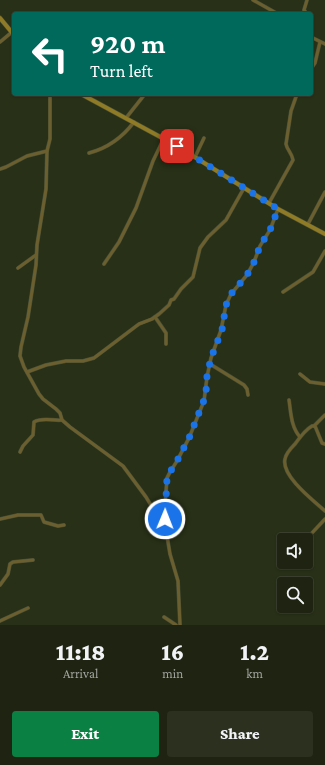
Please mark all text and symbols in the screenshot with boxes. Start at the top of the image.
icon: left [24,28,76,80]
text: 920 m [90,28,165,59]
text: Turn left [90,61,153,81]
pin [160,129,194,163]
icon: arrive [166,135,188,157]
position arrow [144,498,186,540]
map controls [277,533,313,613]
button: sound [277,533,313,569]
button: search [277,577,313,613]
text: 11:18 [56,638,105,665]
text: 16 [161,638,184,665]
text: 1.2 [240,638,269,665]
text: Arrival [63,666,98,681]
text: min [162,666,183,681]
text: km [246,666,263,681]
button: Exit [12,711,159,757]
button: Share [167,711,313,757]

